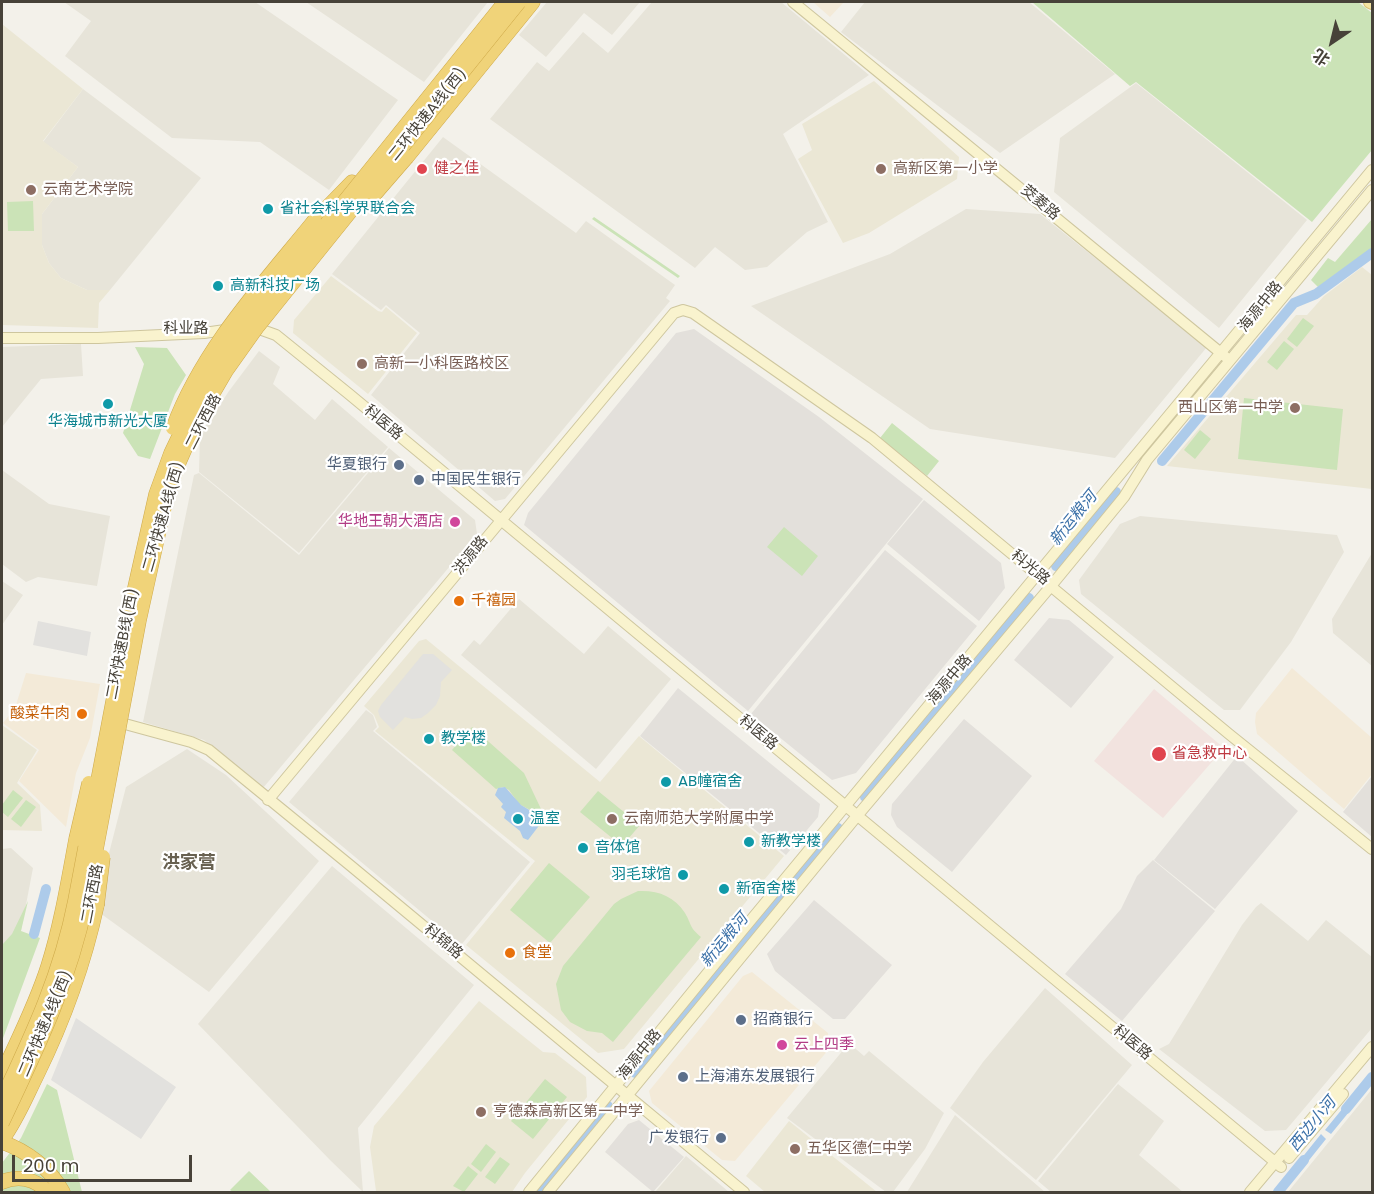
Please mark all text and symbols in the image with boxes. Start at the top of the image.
north arrow [1302,12,1362,72]
text: 北 [1308,43,1335,71]
street label: 二环快速A线(西) [385,65,471,165]
place label: 健之佳 [434,160,479,178]
place label: 高新区第一小学 [893,160,998,178]
marker: 健之佳 [415,162,429,176]
marker: 高新区第一小学 [874,162,888,176]
place label: 云南艺术学院 [43,181,133,199]
street label: 茭菱路 [1017,182,1063,224]
marker: 云南艺术学院 [24,183,38,197]
place label: 省社会科学界联合会 [280,200,415,218]
marker: 省社会科学界联合会 [261,202,275,216]
place label: 高新科技广场 [230,277,320,295]
street label: 海源中路 [1235,278,1287,336]
marker: 高新科技广场 [211,279,225,293]
street label: 科业路 [164,320,208,338]
place label: 高新一小科医路校区 [374,355,509,373]
marker: 高新一小科医路校区 [355,357,369,371]
street label: 二环西路 [182,391,226,453]
marker: 华海城市新光大厦 [101,397,115,411]
place label: 西山区第一中学 [1178,399,1283,417]
marker: 西山区第一中学 [1288,401,1302,415]
street label: 科医路 [360,402,406,444]
place label: 华海城市新光大厦 [48,413,168,431]
place label: 华夏银行 [327,456,387,474]
marker: 华夏银行 [392,458,406,472]
street label: 二环快速A线(西) [140,460,188,574]
place label: 中国民生银行 [431,471,521,489]
marker: 中国民生银行 [412,473,426,487]
water label: 新运粮河 [1046,488,1102,550]
place label: 华地王朝大酒店 [338,513,443,531]
marker: 华地王朝大酒店 [448,515,462,529]
street label: 洪源路 [450,533,492,579]
street label: 科光路 [1007,547,1053,589]
street label: 二环快速B线(西) [103,587,143,701]
place label: 千禧园 [471,592,516,610]
marker: 千禧园 [452,594,466,608]
street label: 海源中路 [924,651,976,709]
place label: 酸菜牛肉 [10,705,70,723]
marker: 酸菜牛肉 [75,707,89,721]
street label: 科医路 [735,712,781,754]
place label: 教学楼 [441,730,486,748]
marker: 教学楼 [422,732,436,746]
marker: 省急救中心 [1150,745,1168,763]
place label: 省急救中心 [1172,745,1247,763]
place label: AB幢宿舍 [678,773,742,791]
marker: AB幢宿舍 [659,775,673,789]
place label: 温室 [530,810,560,828]
place label: 云南师范大学附属中学 [624,810,774,828]
marker: 温室 [511,812,525,826]
marker: 云南师范大学附属中学 [605,812,619,826]
place label: 新教学楼 [761,833,821,851]
marker: 新教学楼 [742,835,756,849]
place label: 音体馆 [595,839,640,857]
marker: 音体馆 [576,841,590,855]
district label: 洪家营 [162,852,216,874]
street label: 二环西路 [78,863,108,925]
place label: 羽毛球馆 [611,866,671,884]
marker: 羽毛球馆 [676,868,690,882]
place label: 新宿舍楼 [736,880,796,898]
marker: 新宿舍楼 [717,882,731,896]
water label: 新运粮河 [697,910,753,972]
street label: 科锦路 [420,921,466,963]
place label: 食堂 [522,944,552,962]
marker: 食堂 [503,946,517,960]
street label: 二环快速A线(西) [15,968,77,1080]
place label: 招商银行 [753,1011,813,1029]
marker: 招商银行 [734,1013,748,1027]
street label: 科医路 [1109,1022,1155,1064]
street label: 海源中路 [614,1026,666,1084]
place label: 云上四季 [794,1036,854,1054]
marker: 云上四季 [775,1038,789,1052]
place label: 上海浦东发展银行 [695,1068,815,1086]
marker: 上海浦东发展银行 [676,1070,690,1084]
water label: 西边小河 [1285,1094,1341,1156]
place label: 亨德森高新区第一中学 [493,1103,643,1121]
marker: 亨德森高新区第一中学 [474,1105,488,1119]
place label: 广发银行 [649,1129,709,1147]
marker: 广发银行 [714,1131,728,1145]
place label: 五华区德仁中学 [807,1140,912,1158]
marker: 五华区德仁中学 [788,1142,802,1156]
scale bar [15,1143,195,1181]
text: 200 m [23,1153,79,1178]

